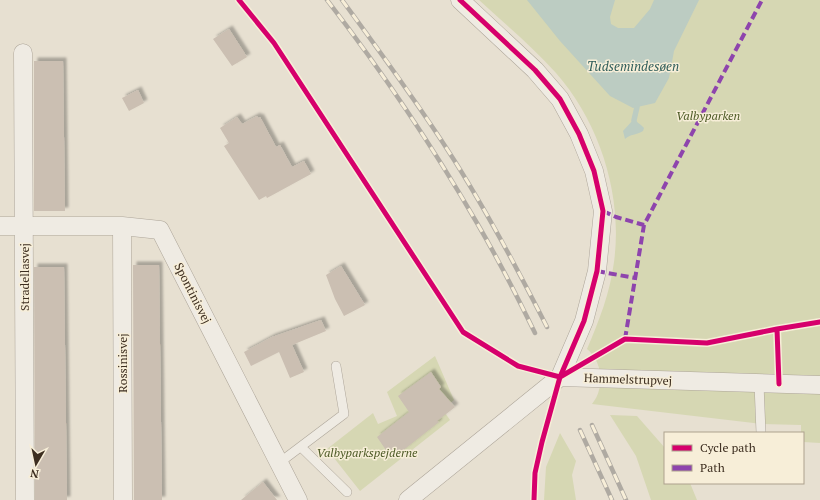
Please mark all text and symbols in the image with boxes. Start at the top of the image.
water label: Tudsemindesøen [587,57,679,75]
park label: Valbyparken [676,108,740,123]
street label: Stradellasvej [17,243,32,311]
street label: Spontinisvej [171,260,215,326]
street label: Rossinisvej [115,333,130,393]
street label: Hammelstrupvej [584,370,672,388]
legend [664,432,804,484]
text: Cycle path [700,440,756,455]
north arrow [16,444,56,484]
park label: Valbyparkspejderne [316,445,418,460]
text: Path [700,460,725,475]
text: N [29,466,40,481]

